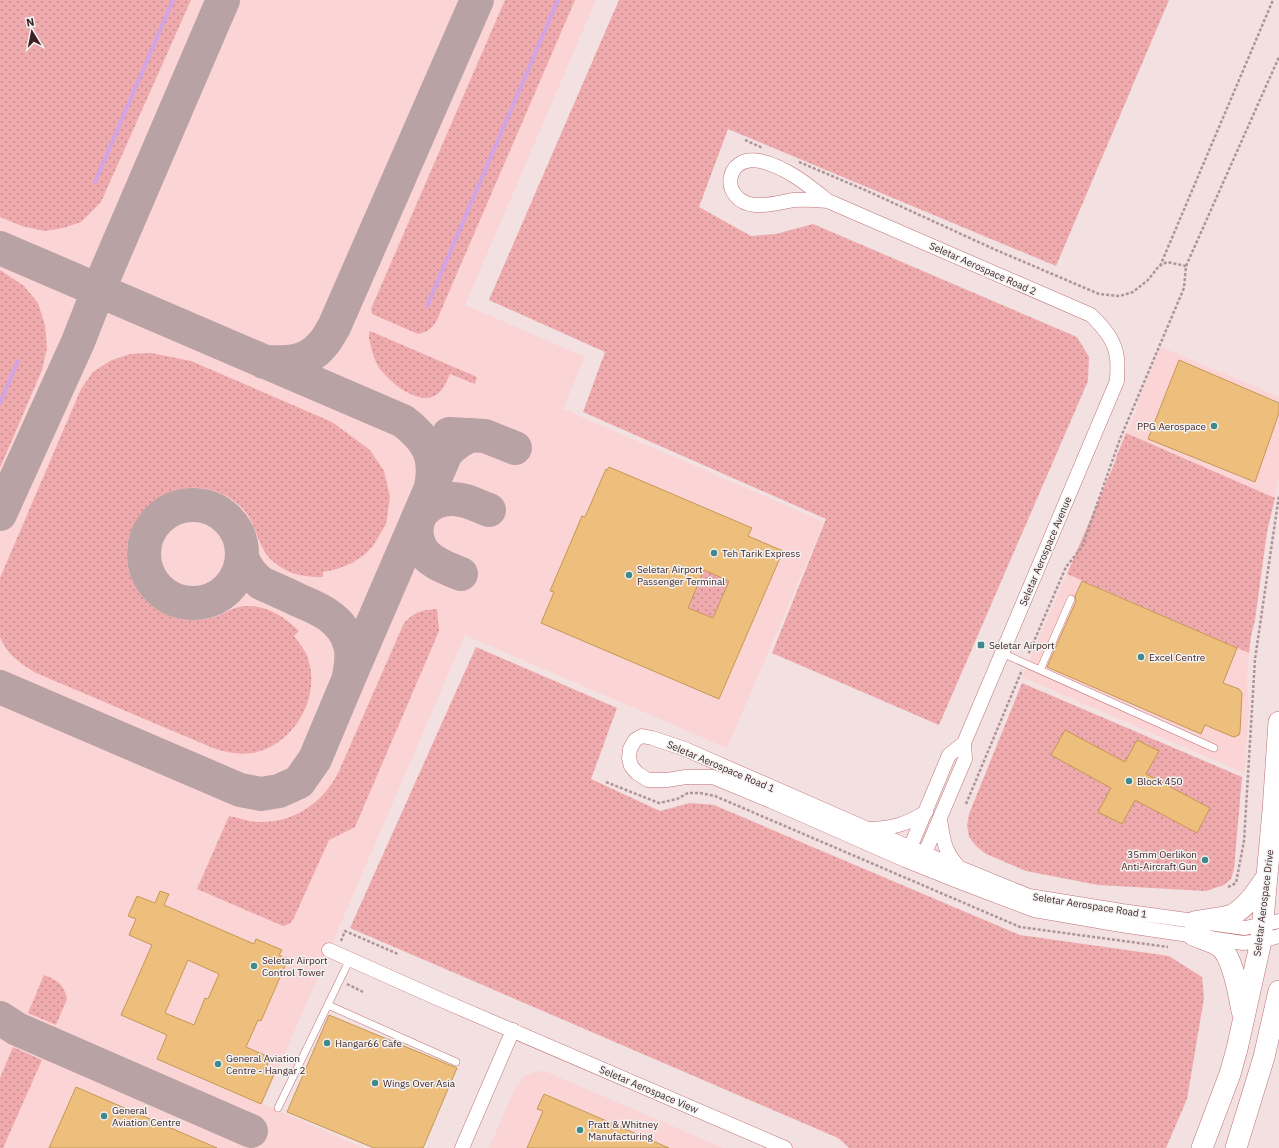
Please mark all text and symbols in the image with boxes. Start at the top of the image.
north arrow [12,12,52,52]
text: N [25,15,35,30]
street label: Seletar Aerospace Road 2 [927,239,1038,298]
place label: PPG Aerospace [1137,420,1206,433]
marker: PPG Aerospace [1209,421,1219,431]
street label: Seletar Aerospace Avenue [1016,494,1075,608]
place label: Teh Tarik Express [722,547,800,560]
marker: Teh Tarik Express [709,548,719,558]
place label: Seletar Airport Passenger Terminal [637,563,725,588]
marker: Seletar Airport Passenger Terminal [624,570,634,580]
place label: Seletar Airport [989,639,1055,652]
marker: Seletar Airport [976,640,986,650]
place label: Excel Centre [1149,651,1206,664]
marker: Excel Centre [1136,652,1146,662]
street label: Seletar Aerospace Road 1 [665,738,777,795]
place label: Block 450 [1137,775,1183,788]
marker: Block 450 [1124,776,1134,786]
place label: 35mm Oerlikon Anti-Aircraft Gun [1121,848,1197,873]
street label: Seletar Aerospace Drive [1250,848,1277,957]
marker: 35mm Oerlikon Anti-Aircraft Gun [1200,855,1210,865]
street label: Seletar Aerospace Road 1 [1032,890,1148,921]
place label: Seletar Airport Control Tower [262,954,328,979]
marker: Seletar Airport Control Tower [249,961,259,971]
place label: Hangar66 Cafe [335,1037,402,1050]
marker: Hangar66 Cafe [322,1038,332,1048]
place label: General Aviation Centre - Hangar 2 [226,1052,305,1077]
marker: General Aviation Centre - Hangar 2 [213,1059,223,1069]
street label: Seletar Aerospace View [597,1063,700,1116]
place label: Wings Over Asia [383,1077,456,1090]
marker: Wings Over Asia [370,1078,380,1088]
place label: General Aviation Centre [112,1104,181,1129]
marker: General Aviation Centre [99,1111,109,1121]
place label: Pratt & Whitney Manufacturing [588,1118,658,1143]
marker: Pratt & Whitney Manufacturing [575,1125,585,1135]

